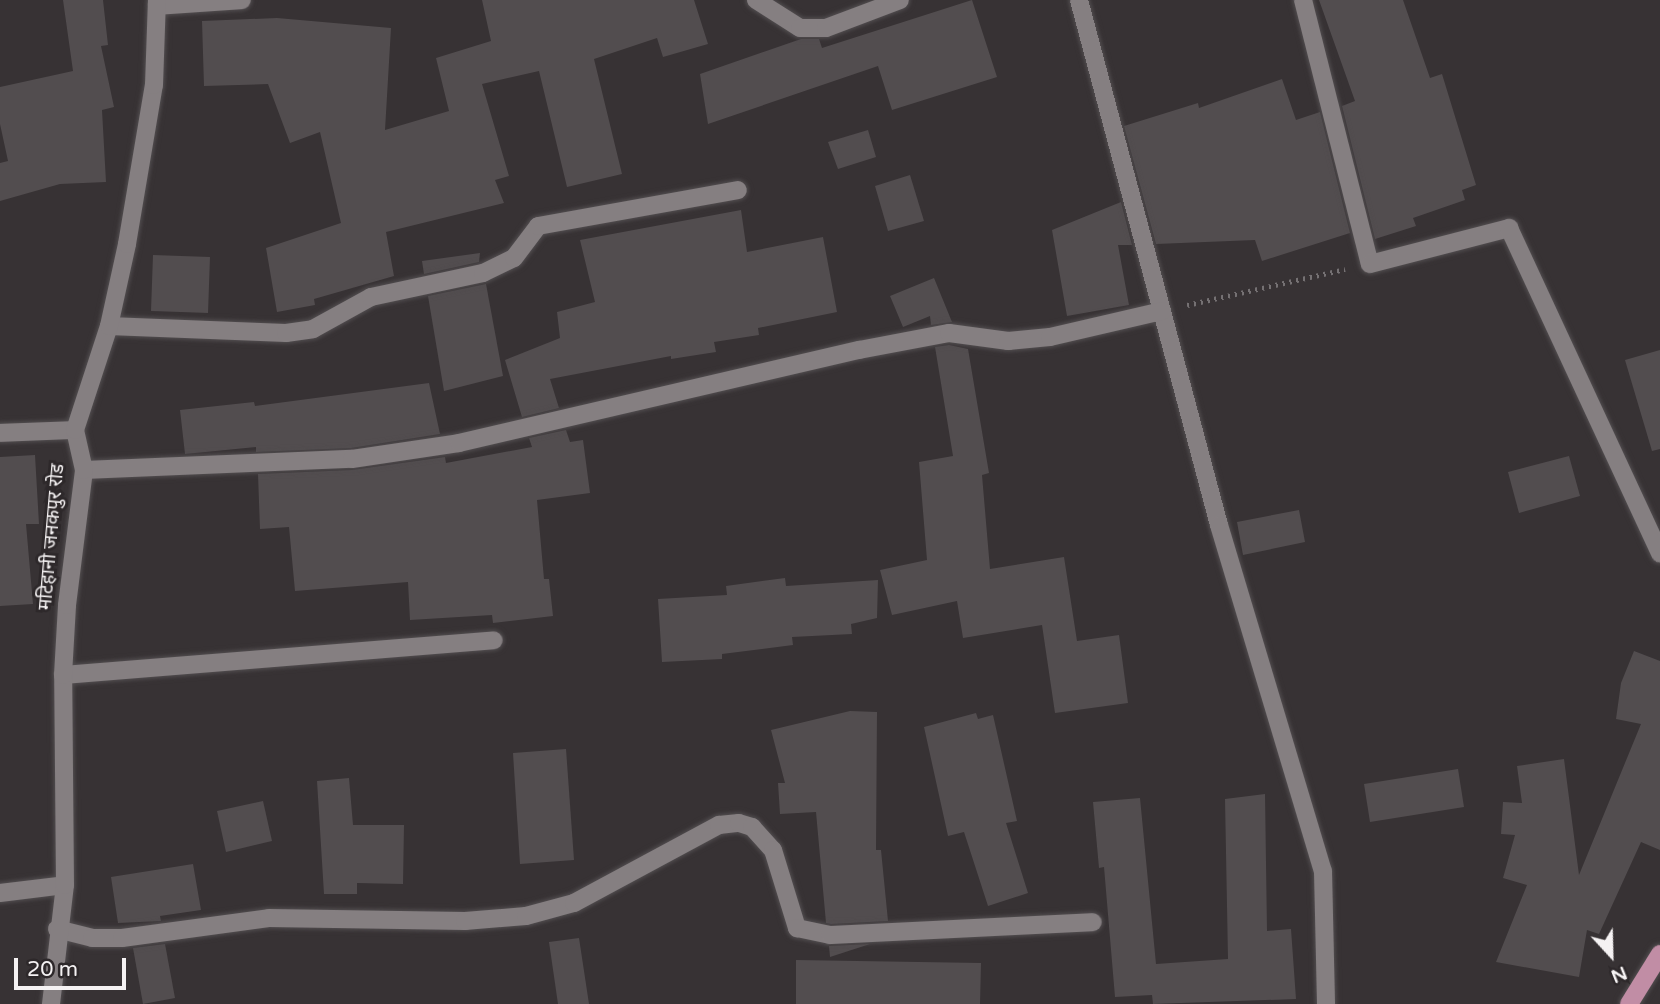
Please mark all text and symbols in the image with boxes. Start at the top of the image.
street label: मटिहानी जनकपुर रोड [34,463,70,611]
north arrow [1576,920,1646,990]
scale bar [18,944,130,988]
text: 20 m [27,957,78,982]
text: N [1608,961,1630,988]

